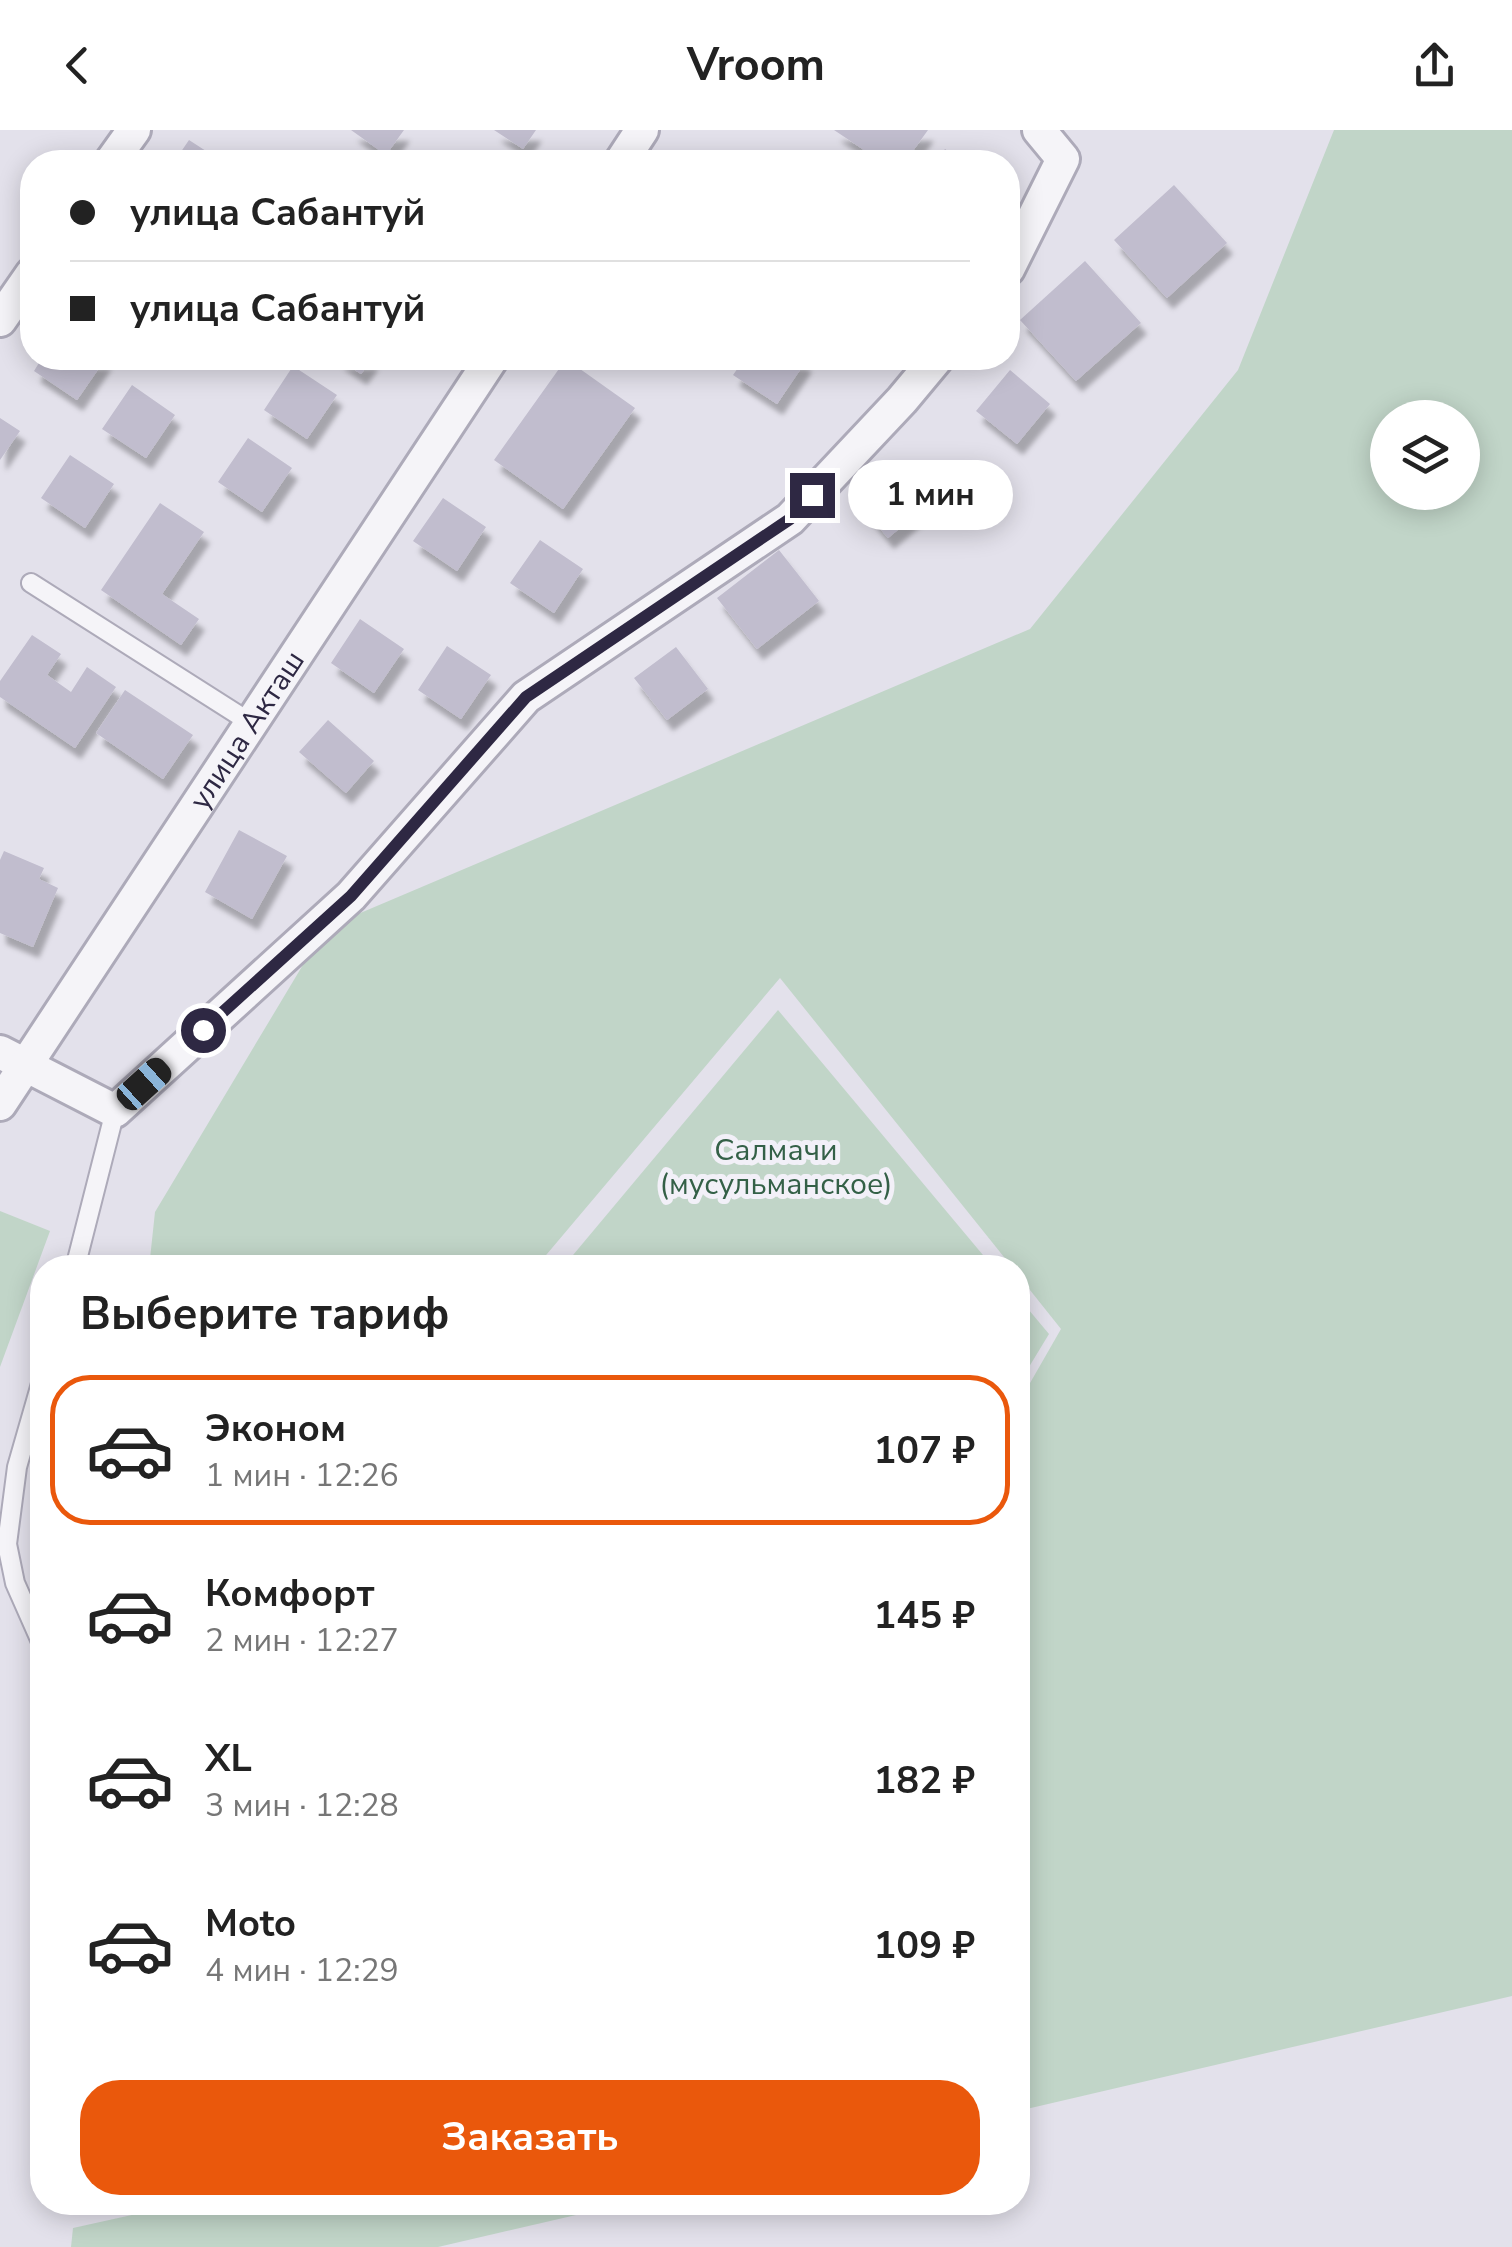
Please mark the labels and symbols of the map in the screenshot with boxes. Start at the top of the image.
callout: 1 мин [847,460,1012,530]
route end [790,473,835,518]
street label: улица Акташ [180,643,314,818]
route start [181,1008,226,1053]
car [112,1053,176,1115]
park label: Салмачи (мусульманское) [659,1130,893,1205]

